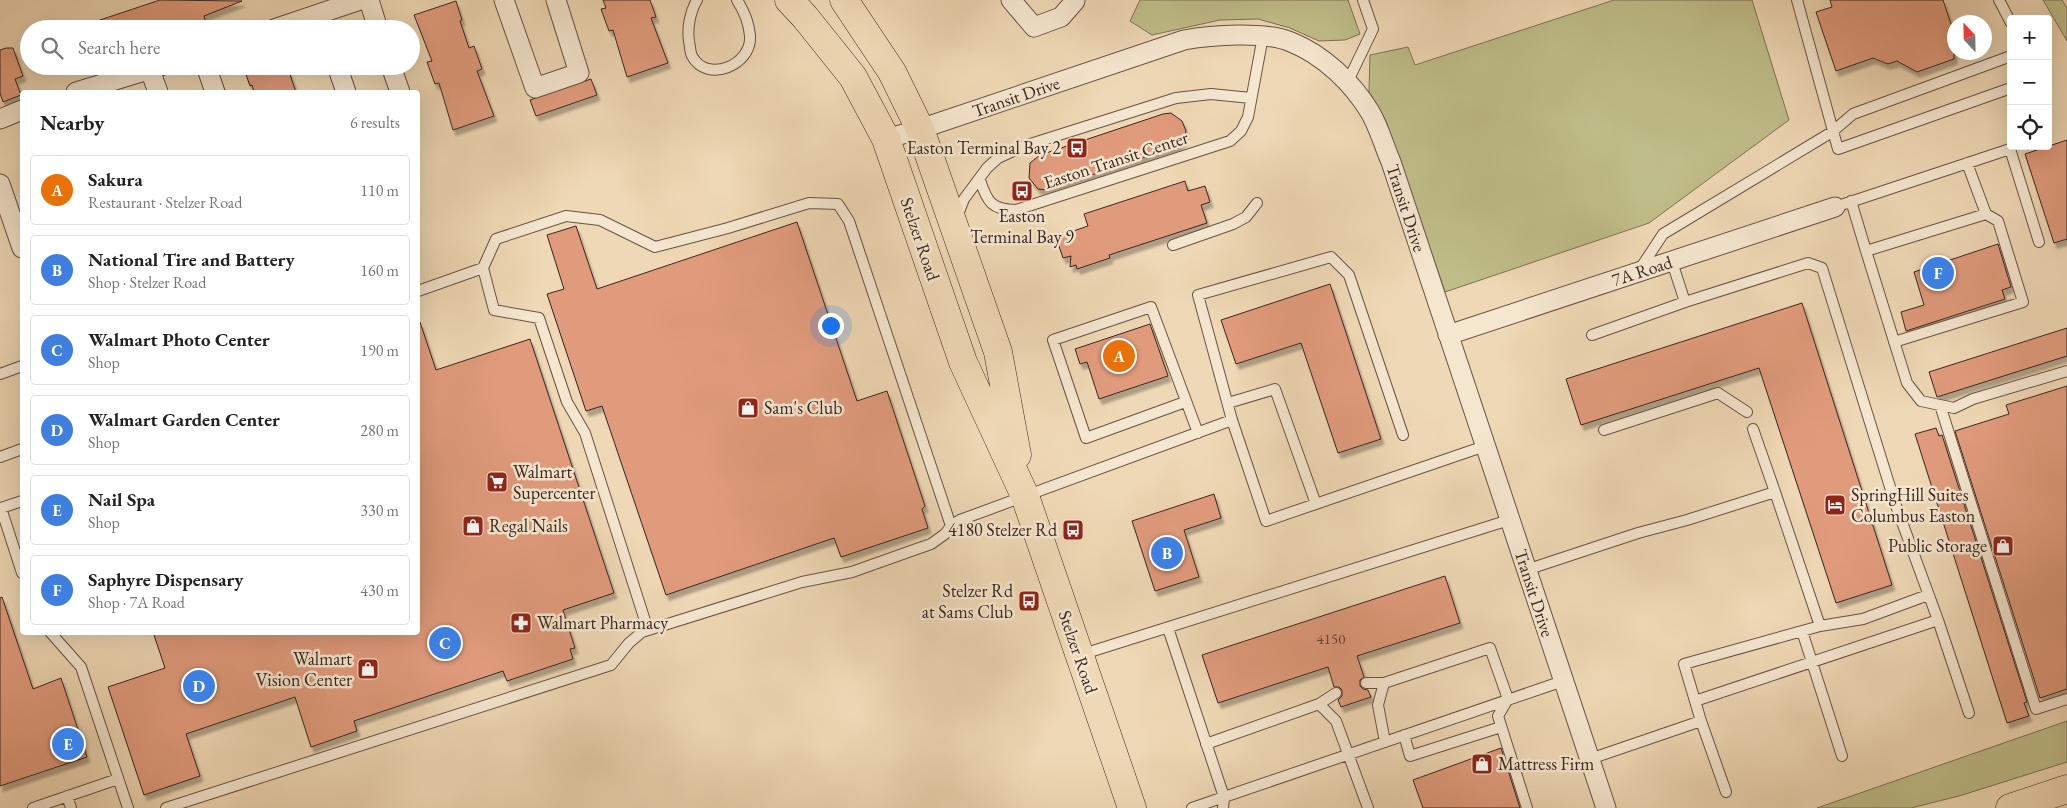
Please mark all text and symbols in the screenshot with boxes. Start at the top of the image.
north arrow [1947,15,1992,60]
map controls [2007,15,2052,150]
button: + [2007,15,2052,60]
search box [20,20,420,75]
icon: search [38,34,66,62]
text: Search here [78,35,160,60]
button: − [2007,60,2052,105]
street label: Transit Drive [969,71,1063,122]
button: locate [2007,105,2052,150]
text: Nearby [40,109,104,136]
text: 6 results [350,112,400,133]
street label: Easton Transit Center [1041,125,1191,194]
place label: Easton Terminal Bay 2 [907,136,1061,159]
bus stop icon: Easton Terminal Bay 2 [1065,136,1089,160]
street label: Transit Drive [1381,161,1431,255]
text: Sakura [88,167,143,192]
bus stop icon: Easton Terminal Bay 9 [1010,179,1034,203]
text: A [51,180,63,201]
text: 110 m [360,180,399,201]
text: Restaurant · Stelzer Road [88,192,242,213]
street label: Stelzer Road [896,194,946,284]
place label: Easton Terminal Bay 9 [970,204,1074,248]
text: National Tire and Battery [88,247,295,272]
street label: 7A Road [1609,250,1676,291]
pin: F [1922,254,1954,292]
text: B [52,260,62,281]
text: 160 m [360,260,399,281]
text: Shop · Stelzer Road [88,272,206,293]
your location [818,313,844,339]
text: Walmart Photo Center [88,327,270,352]
pin: A [1103,337,1135,375]
text: C [51,340,63,361]
text: 190 m [360,340,399,361]
text: Shop [88,352,120,373]
shop icon: Sam's Club [736,396,760,420]
place label: Sam's Club [764,396,842,419]
text: Walmart Garden Center [88,407,280,432]
text: D [51,420,63,441]
text: 280 m [360,420,399,441]
text: Shop [88,432,120,453]
place label: Walmart Supercenter [513,460,595,504]
supermarket icon: Walmart Supercenter [485,470,509,494]
place label: SpringHill Suites Columbus Easton [1851,483,1976,527]
text: Nail Spa [88,487,155,512]
hotel icon: SpringHill Suites Columbus Easton [1823,493,1847,517]
text: E [52,500,62,521]
text: 330 m [360,500,399,521]
text: Shop [88,512,120,533]
shop icon: Regal Nails [461,514,485,538]
place label: Regal Nails [489,514,568,537]
place label: 4180 Stelzer Rd [948,518,1058,541]
bus stop icon: 4180 Stelzer Rd [1061,518,1085,542]
pin: B [1151,534,1183,572]
place label: Public Storage [1888,534,1987,557]
shop icon: Public Storage [1991,534,2015,558]
street label: Transit Drive [1509,546,1559,640]
text: Saphyre Dispensary [88,567,244,592]
place label: Stelzer Rd at Sams Club [922,579,1014,623]
text: F [53,580,61,601]
text: 430 m [360,580,399,601]
bus stop icon: Stelzer Rd at Sams Club [1017,589,1041,613]
text: Shop · 7A Road [88,592,185,613]
street label: Stelzer Road [1054,607,1104,697]
pharmacy icon: Walmart Pharmacy [509,611,533,635]
place label: Walmart Pharmacy [537,611,668,634]
pin: C [429,624,461,662]
house number: 4150 [1317,629,1345,648]
place label: Walmart Vision Center [256,647,352,691]
shop icon: Walmart Vision Center [356,657,380,681]
pin: D [183,667,215,705]
pin: E [52,725,84,763]
shop icon: Mattress Firm [1470,752,1494,776]
place label: Mattress Firm [1498,752,1594,775]

